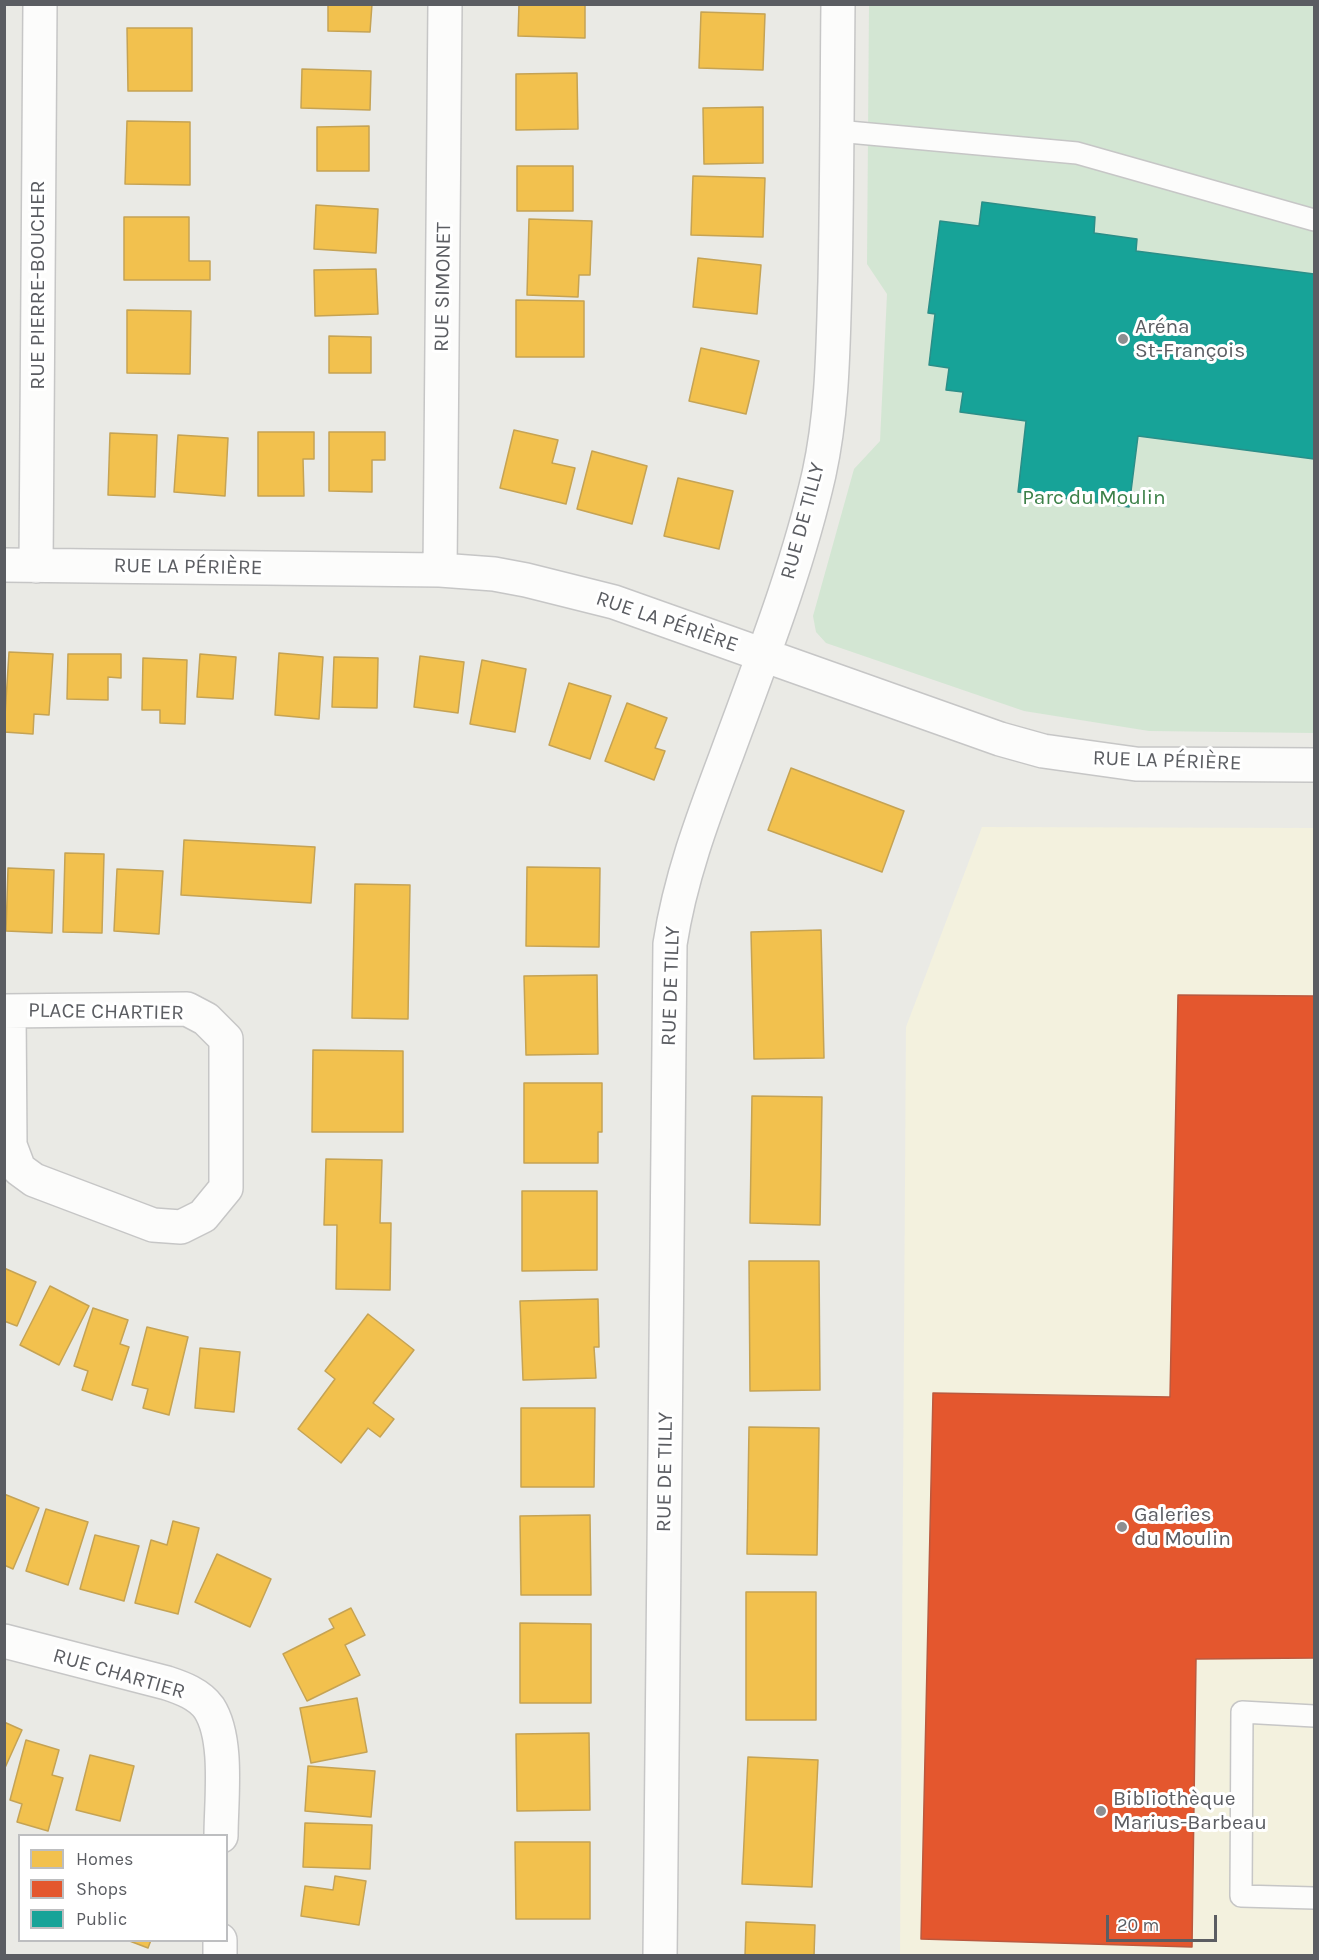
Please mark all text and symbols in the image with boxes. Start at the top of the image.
street label: RUE PIERRE-BOUCHER [25,180,51,390]
street label: RUE SIMONET [429,222,457,352]
place label: Aréna St-François [1135,314,1245,364]
marker: Aréna St-François [1116,332,1130,346]
street label: RUE DE TILLY [775,460,831,582]
park label: Parc du Moulin [1022,485,1166,511]
street label: RUE LA PÉRIÈRE [113,553,263,581]
street label: RUE LA PÉRIÈRE [593,586,741,658]
street label: RUE LA PÉRIÈRE [1092,746,1242,776]
street label: RUE DE TILLY [656,926,686,1046]
street label: PLACE CHARTIER [28,998,184,1026]
street label: RUE DE TILLY [651,1412,679,1532]
place label: Galeries du Moulin [1134,1502,1231,1552]
marker: Galeries du Moulin [1115,1520,1129,1534]
street label: RUE CHARTIER [50,1643,188,1705]
place label: Bibliothèque Marius-Barbeau [1113,1786,1267,1836]
marker: Bibliothèque Marius-Barbeau [1094,1804,1108,1818]
legend [18,1834,228,1942]
text: Homes [76,1848,133,1870]
text: Shops [76,1878,128,1900]
scale bar [1109,1903,1220,1941]
text: Public [76,1908,127,1930]
text: 20 m [1117,1914,1159,1936]

